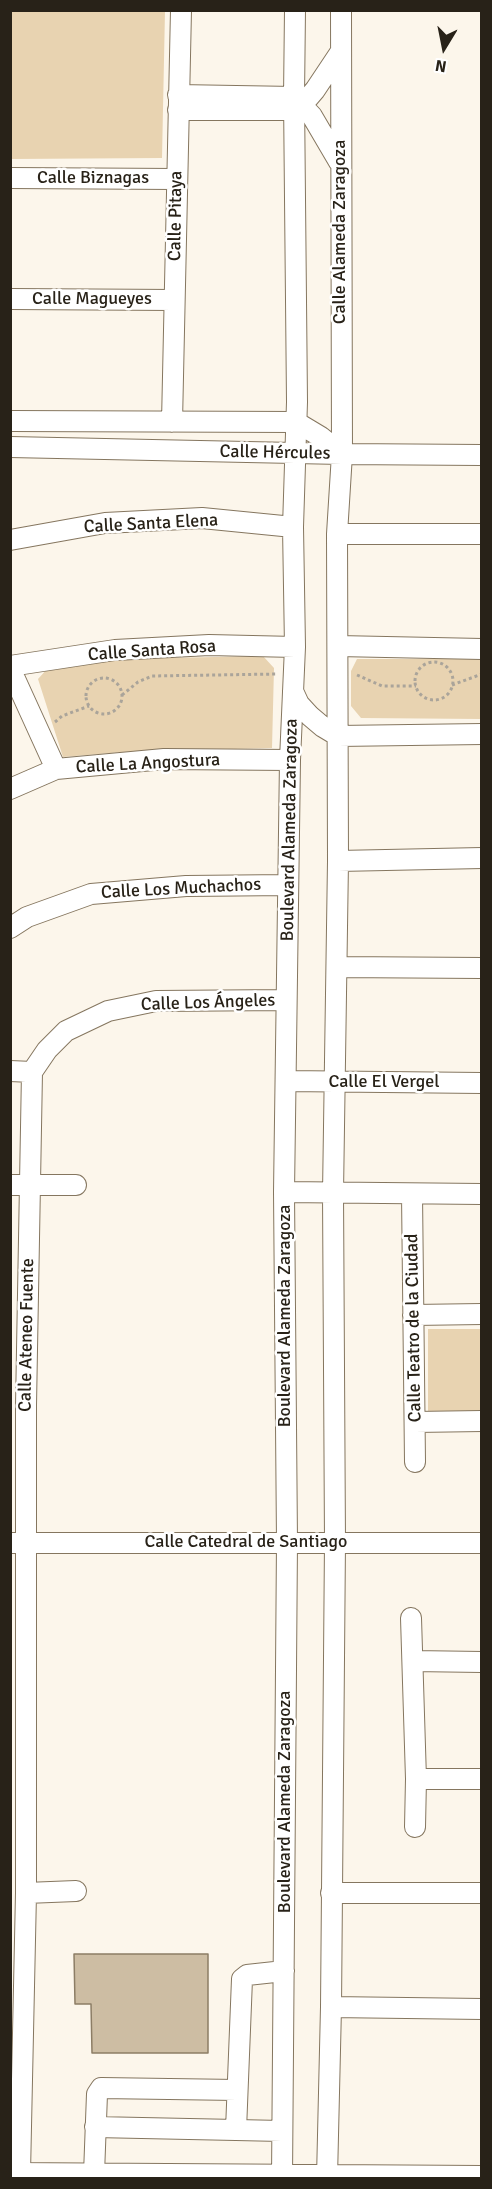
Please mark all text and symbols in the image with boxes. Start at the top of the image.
north arrow [414,18,474,78]
text: N [434,55,448,77]
street label: Calle Alameda Zaragoza [329,140,351,324]
street label: Calle Biznagas [37,167,149,189]
street label: Calle Pitaya [164,171,188,261]
street label: Calle Magueyes [32,288,152,310]
street label: Calle Hércules [219,441,331,465]
street label: Calle Santa Elena [83,510,219,538]
street label: Calle Santa Rosa [87,636,217,666]
street label: Boulevard Alameda Zaragoza [277,718,303,942]
street label: Calle La Angostura [75,749,221,779]
street label: Calle Los Muchachos [100,874,262,904]
street label: Calle Los Ángeles [140,990,276,1016]
street label: Calle El Vergel [328,1071,440,1093]
street label: Boulevard Alameda Zaragoza [274,1205,296,1427]
street label: Calle Teatro de la Ciudad [402,1233,426,1423]
street label: Calle Ateneo Fuente [15,1258,39,1412]
street label: Calle Catedral de Santiago [145,1531,347,1553]
street label: Boulevard Alameda Zaragoza [274,1691,296,1913]

